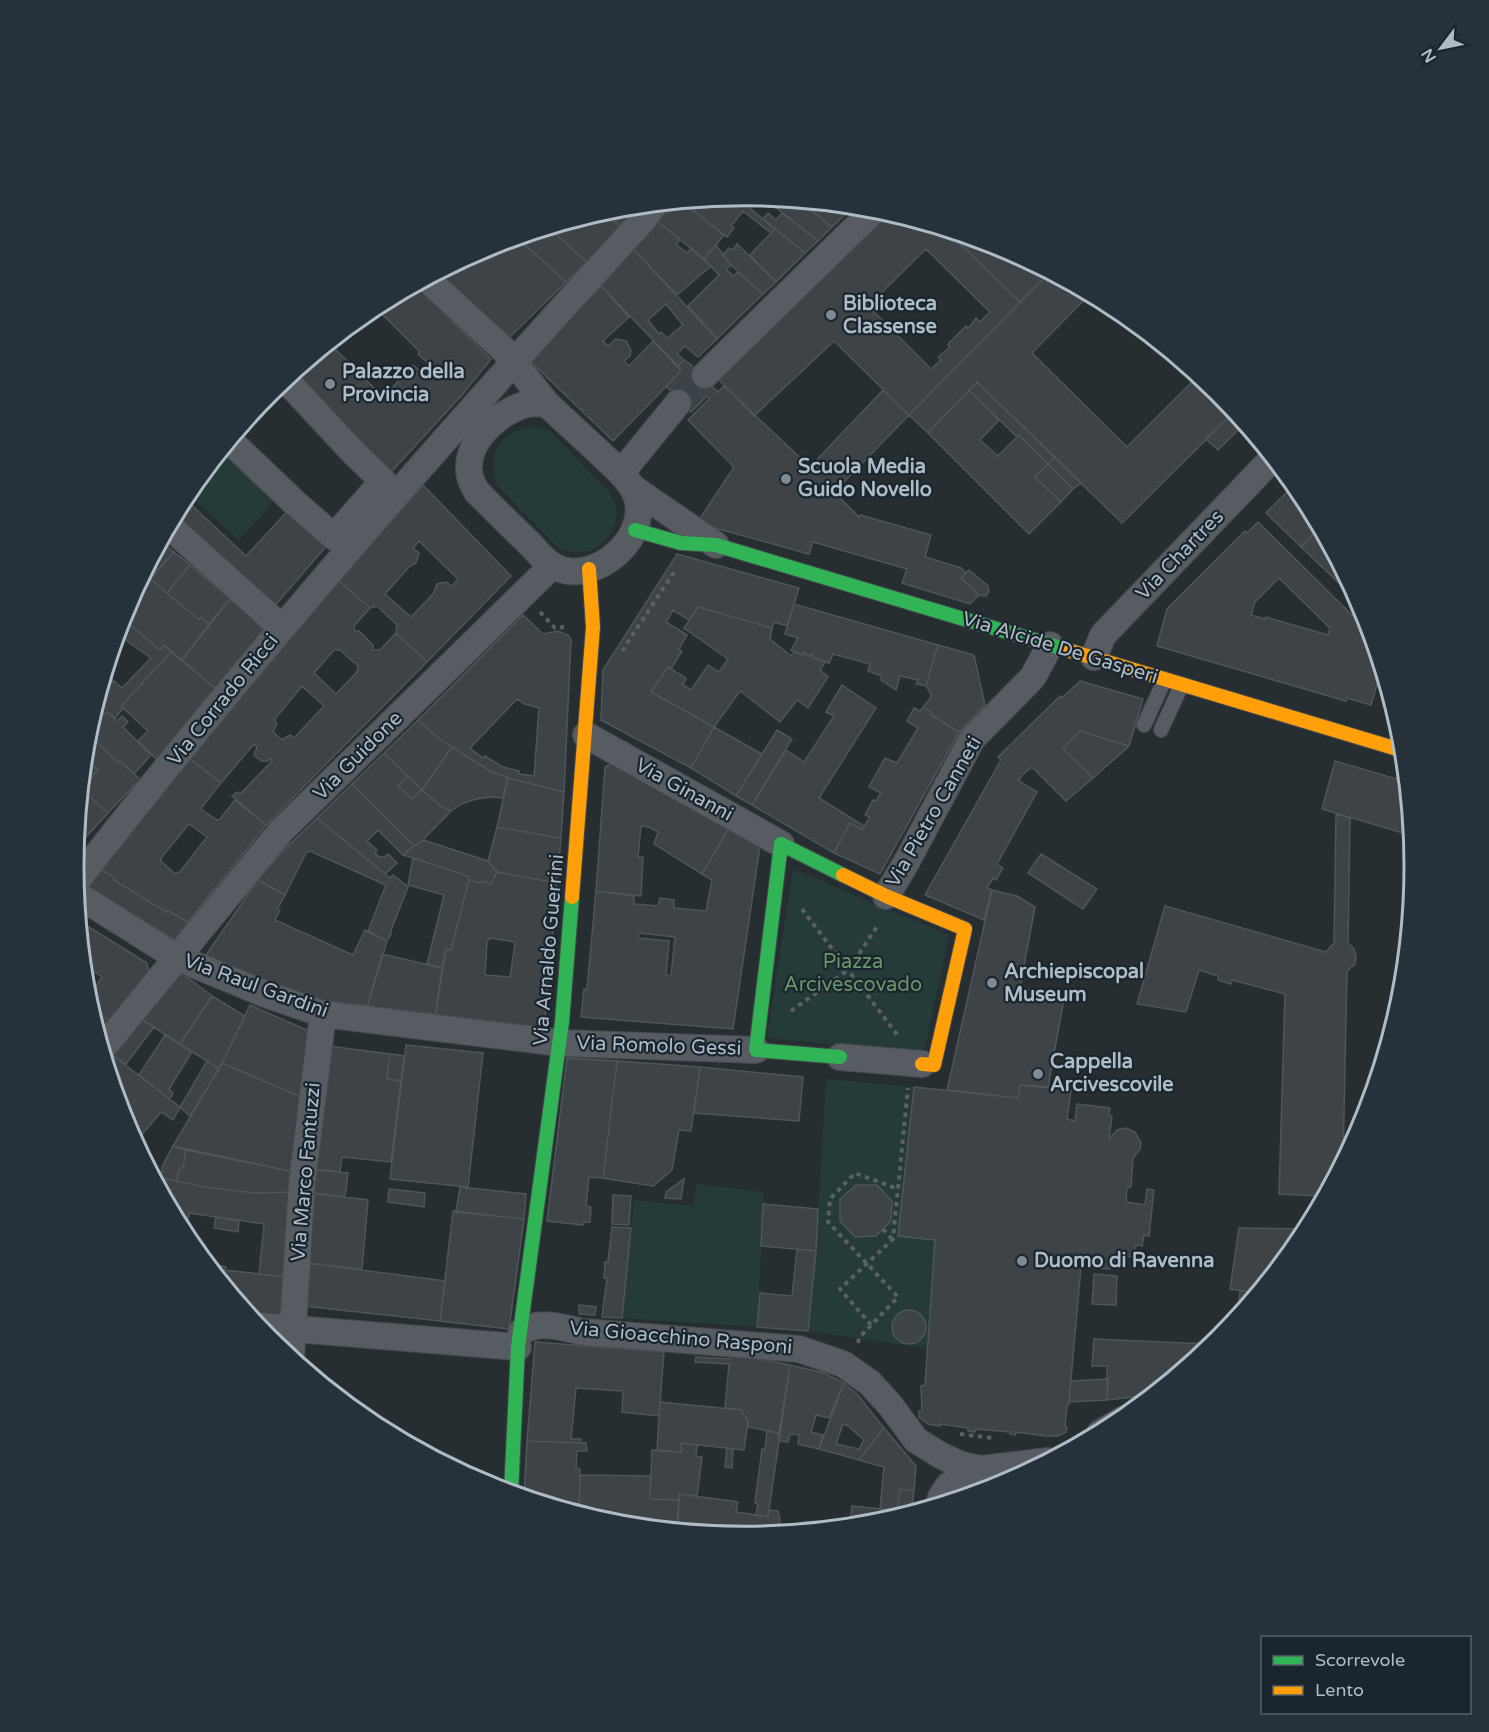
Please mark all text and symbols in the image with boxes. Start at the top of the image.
north arrow [1411,18,1471,78]
text: N [1417,45,1441,66]
place label: Biblioteca Classense [843,292,937,339]
marker: Biblioteca Classense [824,308,838,322]
place label: Palazzo della Provincia [342,360,465,407]
marker: Palazzo della Provincia [323,377,337,391]
place label: Scuola Media Guido Novello [798,455,932,502]
marker: Scuola Media Guido Novello [779,472,793,486]
street label: Via Chartres [1131,505,1229,605]
street label: Via Alcide De Gasperi [959,607,1161,689]
street label: Via Corrado Ricci [162,629,284,771]
street label: Via Guidone [309,707,407,805]
street label: Via Pietro Canneti [881,732,987,892]
street label: Via Ginanni [631,753,737,827]
street label: Via Arnaldo Guerrini [529,853,569,1047]
street label: Via Raul Gardini [181,949,331,1023]
park label: Piazza Arcivescovado [784,950,922,997]
place label: Archiepiscopal Museum [1004,960,1144,1007]
marker: Archiepiscopal Museum [985,976,999,990]
street label: Via Romolo Gessi [576,1031,742,1061]
place label: Cappella Arcivescovile [1050,1050,1174,1097]
marker: Cappella Arcivescovile [1031,1067,1045,1081]
street label: Via Marco Fantuzzi [286,1082,326,1262]
place label: Duomo di Ravenna [1034,1249,1214,1273]
marker: Duomo di Ravenna [1015,1254,1029,1268]
street label: Via Gioacchino Rasponi [569,1316,793,1360]
legend [1261,1636,1471,1714]
text: Scorrevole [1315,1649,1405,1671]
text: Lento [1315,1679,1364,1701]

